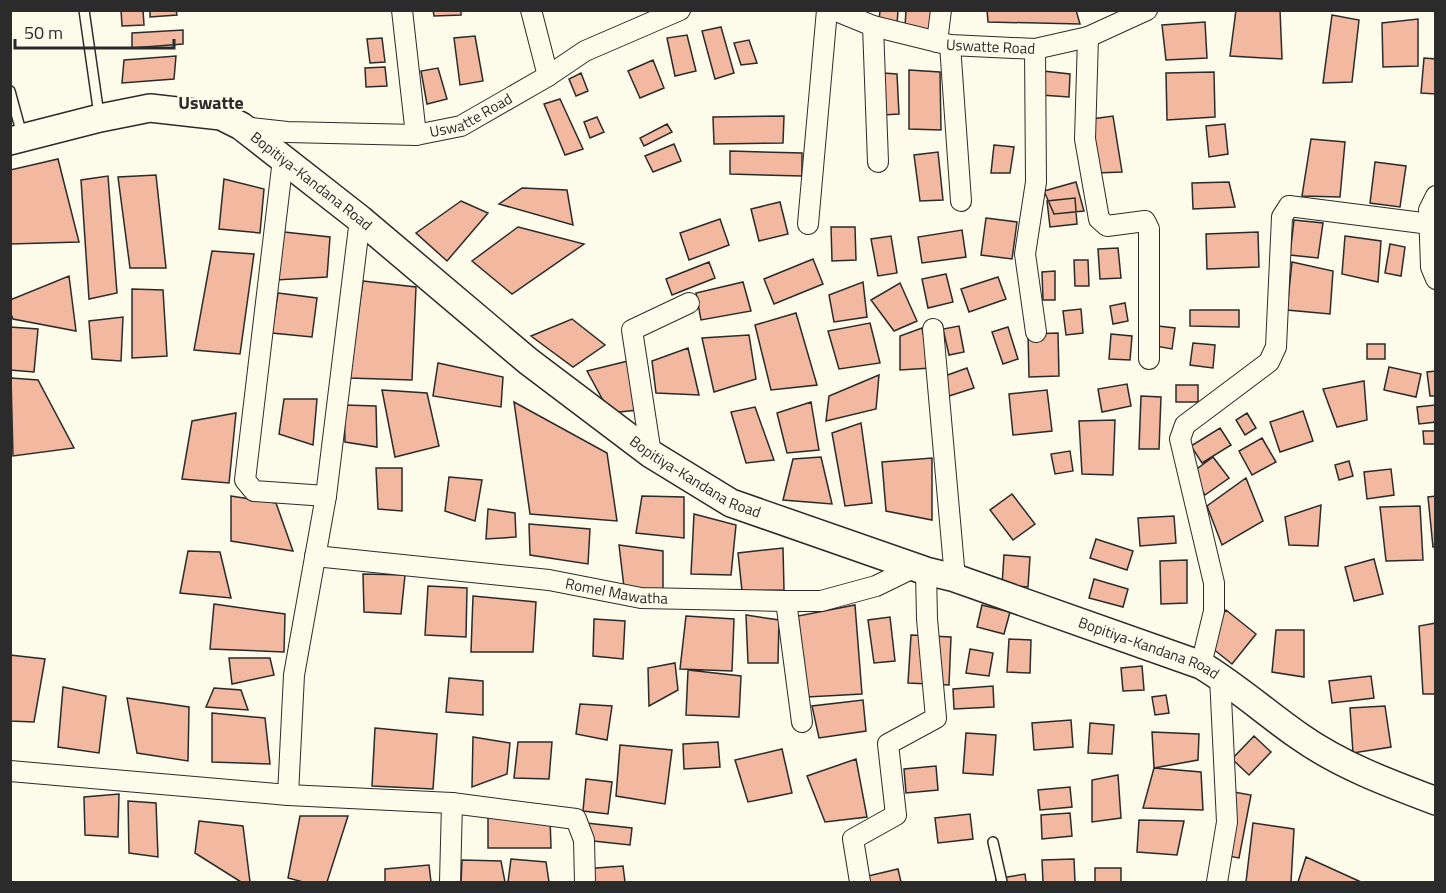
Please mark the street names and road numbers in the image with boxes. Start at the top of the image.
street label: Uswatte Road [945,33,1036,60]
street label: Uswatte Road [427,87,516,143]
street label: Bopitiya-Kandana Road [246,126,378,236]
street label: Bopitiya-Kandana Road [625,430,764,524]
street label: Romel Mawatha [563,571,669,610]
street label: Bopitiya-Kandana Road [1075,610,1224,685]

